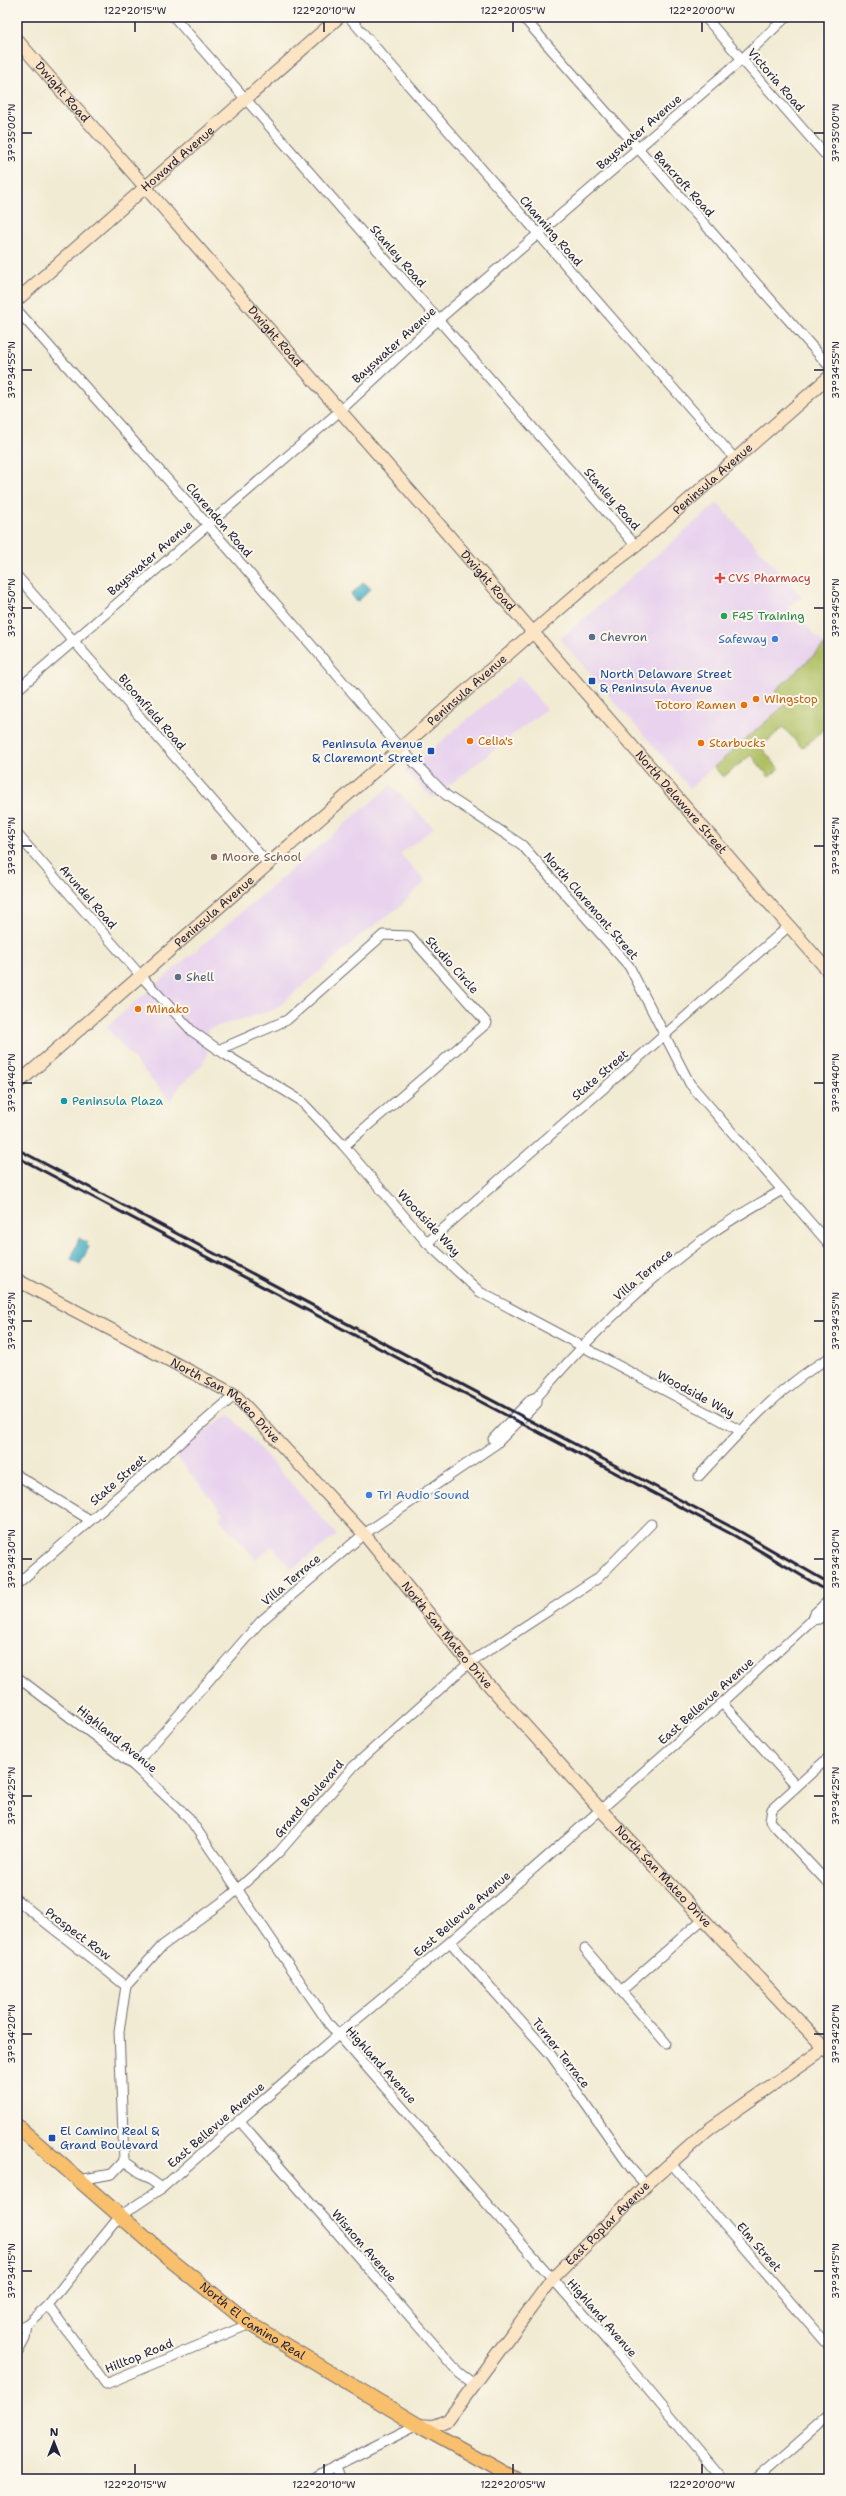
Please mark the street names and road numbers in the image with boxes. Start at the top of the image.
street label: Victoria Road [744,45,808,115]
street label: Dwight Road [31,58,93,126]
street label: Bayswater Avenue [593,90,685,173]
street label: Howard Avenue [138,122,218,195]
street label: Bancroft Road [650,148,718,221]
street label: Channing Road [516,192,586,270]
street label: Stanley Road [366,221,430,291]
street label: Dwight Road [244,303,306,370]
street label: Bayswater Avenue [349,303,440,387]
street label: Peninsula Avenue [669,439,756,518]
street label: Stanley Road [580,464,644,534]
street label: Clarendon Road [182,479,256,561]
street label: Bayswater Avenue [104,516,196,599]
street label: Dwight Road [457,547,519,615]
street label: Peninsula Avenue [424,651,510,729]
street label: Bloomfield Road [115,671,190,754]
street label: North Delaware Street [632,747,731,857]
street label: North Claremont Street [540,849,642,963]
street label: Arundel Road [56,862,121,933]
street label: Peninsula Avenue [171,872,258,951]
street label: Studio Circle [422,933,482,997]
street label: State Street [568,1046,632,1104]
street label: Woodside Way [394,1186,464,1260]
street label: Villa Terrace [610,1245,676,1305]
street label: North San Mateo Drive [168,1354,284,1447]
street label: Woodside Way [654,1367,738,1421]
street label: State Street [86,1451,150,1509]
street label: Villa Terrace [258,1550,324,1610]
street label: North San Mateo Drive [398,1578,496,1692]
street label: East Bellevue Avenue [655,1654,757,1748]
street label: Highland Avenue [74,1702,161,1776]
street label: Grand Boulevard [271,1756,347,1841]
street label: North San Mateo Drive [611,1822,715,1931]
street label: East Bellevue Avenue [410,1867,514,1961]
street label: Prospect Row [42,1904,115,1964]
street label: Turner Terrace [529,2015,593,2091]
street label: Highland Avenue [342,2023,420,2107]
street label: East Bellevue Avenue [164,2078,268,2172]
street label: East Poplar Avenue [562,2178,653,2269]
street label: Wisnom Avenue [328,2206,400,2286]
street label: Elm Street [733,2219,785,2275]
street label: Highland Avenue [564,2275,641,2361]
street label: North El Camino Real [196,2278,308,2364]
street label: Hilltop Road [103,2335,176,2377]

